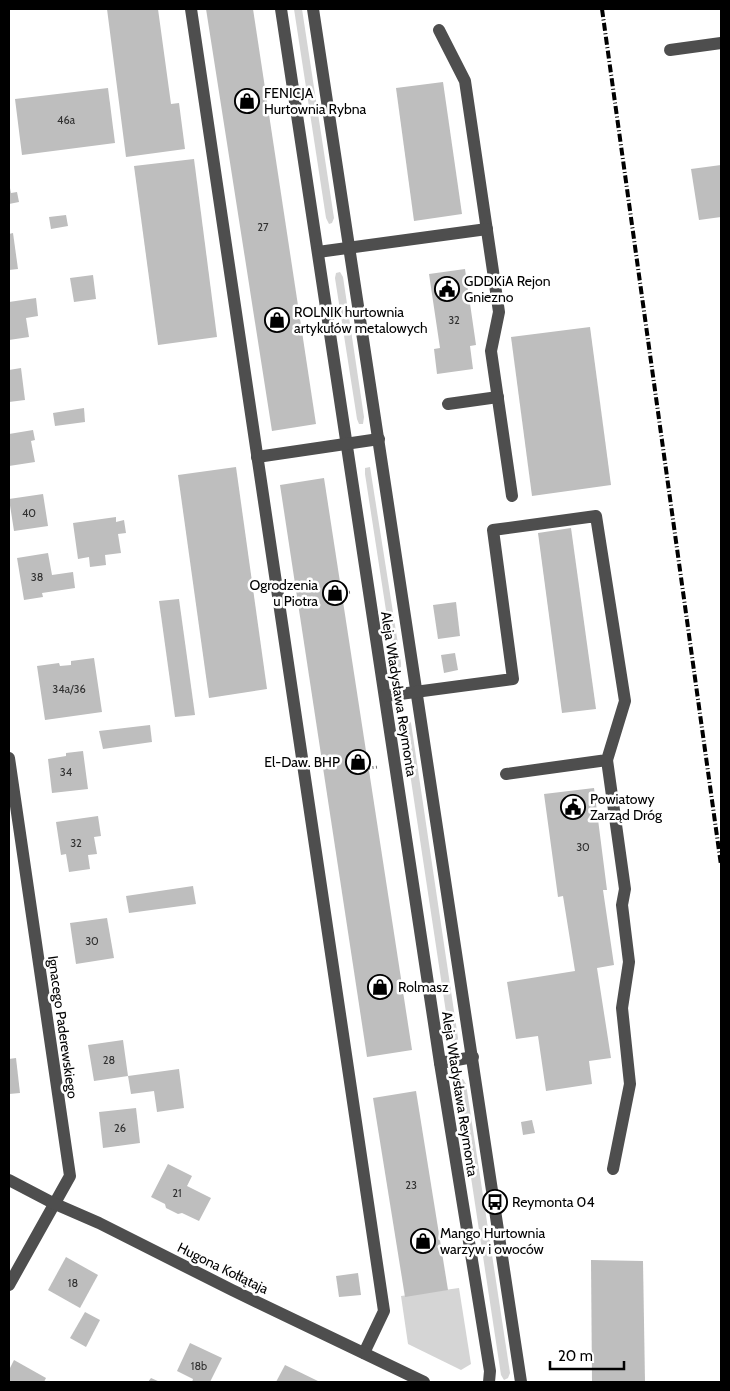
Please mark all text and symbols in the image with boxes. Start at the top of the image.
place label: FENICJA Hurtownia Rybna [264,84,367,118]
shop icon: FENICJA Hurtownia Rybna [234,88,260,114]
house number: 46a [57,113,76,127]
house number: 27 [257,220,269,234]
place label: GDDKiA Rejon Gniezno [464,272,551,306]
public building icon: GDDKiA Rejon Gniezno [434,276,460,302]
place label: ROLNIK hurtownia artykułów metalowych [294,303,428,337]
shop icon: ROLNIK hurtownia artykułów metalowych [264,307,290,333]
house number: 32 [448,313,460,327]
house number: 40 [22,506,36,520]
house number: 38 [31,570,43,584]
place label: Ogrodzenia u Piotra [249,576,318,610]
shop icon: Ogrodzenia u Piotra [322,580,348,606]
street label: Aleja Władysława Reymonta [377,610,421,778]
house number: 34a/36 [52,682,86,696]
shop icon: El-Daw. BHP [345,749,371,775]
place label: El-Daw. BHP [264,753,340,771]
house number: 34 [60,765,73,779]
place label: Powiatowy Zarząd Dróg [590,790,663,824]
public building icon: Powiatowy Zarząd Dróg [560,794,586,820]
house number: 32 [70,836,82,850]
house number: 30 [576,840,590,854]
house number: 30 [85,934,99,948]
street label: Ignacego Paderewskiego [44,954,82,1100]
shop icon: Rolmasz [367,974,393,1000]
place label: Rolmasz [398,978,449,996]
street label: Aleja Władysława Reymonta [438,1010,482,1178]
house number: 28 [103,1053,115,1067]
house number: 26 [114,1121,126,1135]
house number: 23 [405,1178,417,1192]
house number: 21 [172,1186,182,1200]
bus stop icon: Reymonta 04 [482,1189,508,1215]
place label: Reymonta 04 [512,1193,595,1211]
place label: Mango Hurtownia warzyw i owoców [440,1224,545,1258]
shop icon: Mango Hurtownia warzyw i owoców [410,1228,436,1254]
street label: Hugona Kołłątaja [175,1238,272,1298]
house number: 18 [68,1276,78,1290]
scale bar [550,1338,624,1370]
text: 20 m [558,1347,593,1365]
house number: 18b [191,1359,207,1373]

